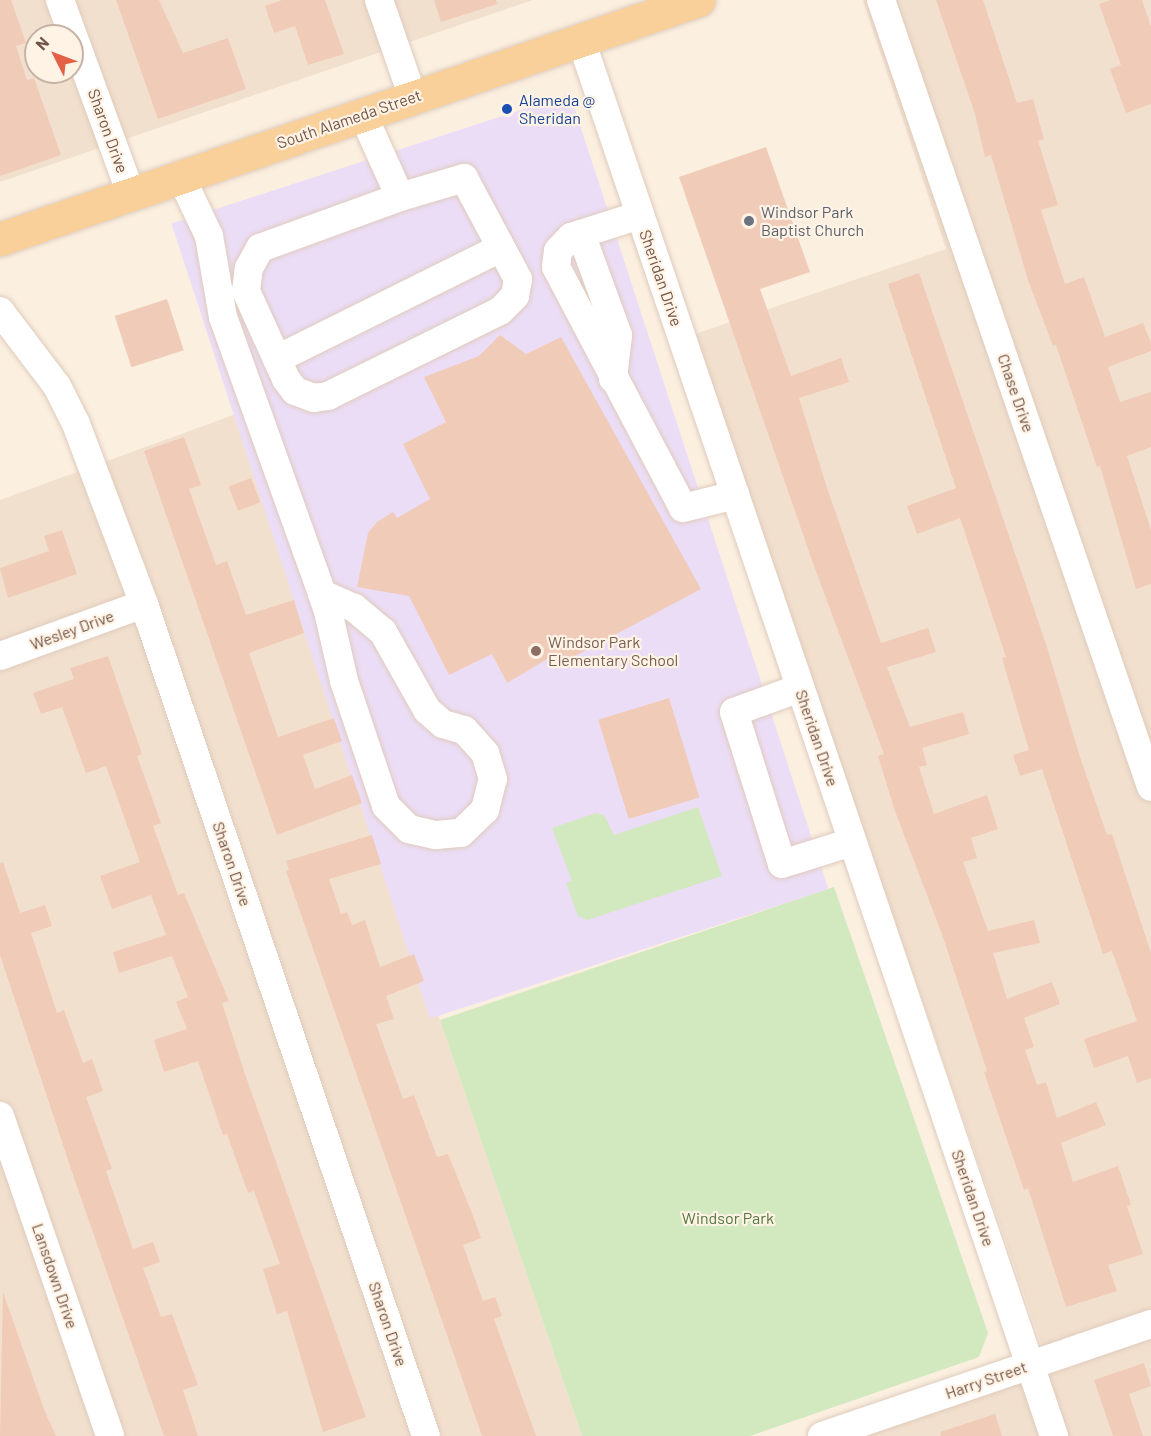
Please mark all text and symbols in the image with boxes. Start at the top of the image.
north arrow [24,24,84,84]
text: N [31,33,52,53]
street label: South Alameda Street [274,85,424,153]
street label: Sharon Drive [84,86,132,176]
place label: Alameda @ Sheridan [519,90,596,128]
marker: Alameda @ Sheridan [500,102,514,116]
place label: Windsor Park Baptist Church [761,202,864,240]
marker: Windsor Park Baptist Church [742,214,756,228]
street label: Sheridan Drive [636,227,686,329]
street label: Chase Drive [994,351,1038,435]
street label: Wesley Drive [28,606,116,654]
place label: Windsor Park Elementary School [548,632,678,670]
marker: Windsor Park Elementary School [529,644,543,658]
street label: Sheridan Drive [792,687,842,789]
street label: Sharon Drive [209,819,255,909]
street label: Sheridan Drive [948,1147,998,1249]
park label: Windsor Park [682,1208,774,1228]
street label: Lansdown Drive [28,1221,82,1331]
street label: Sharon Drive [365,1279,411,1369]
street label: Harry Street [943,1357,1029,1403]

